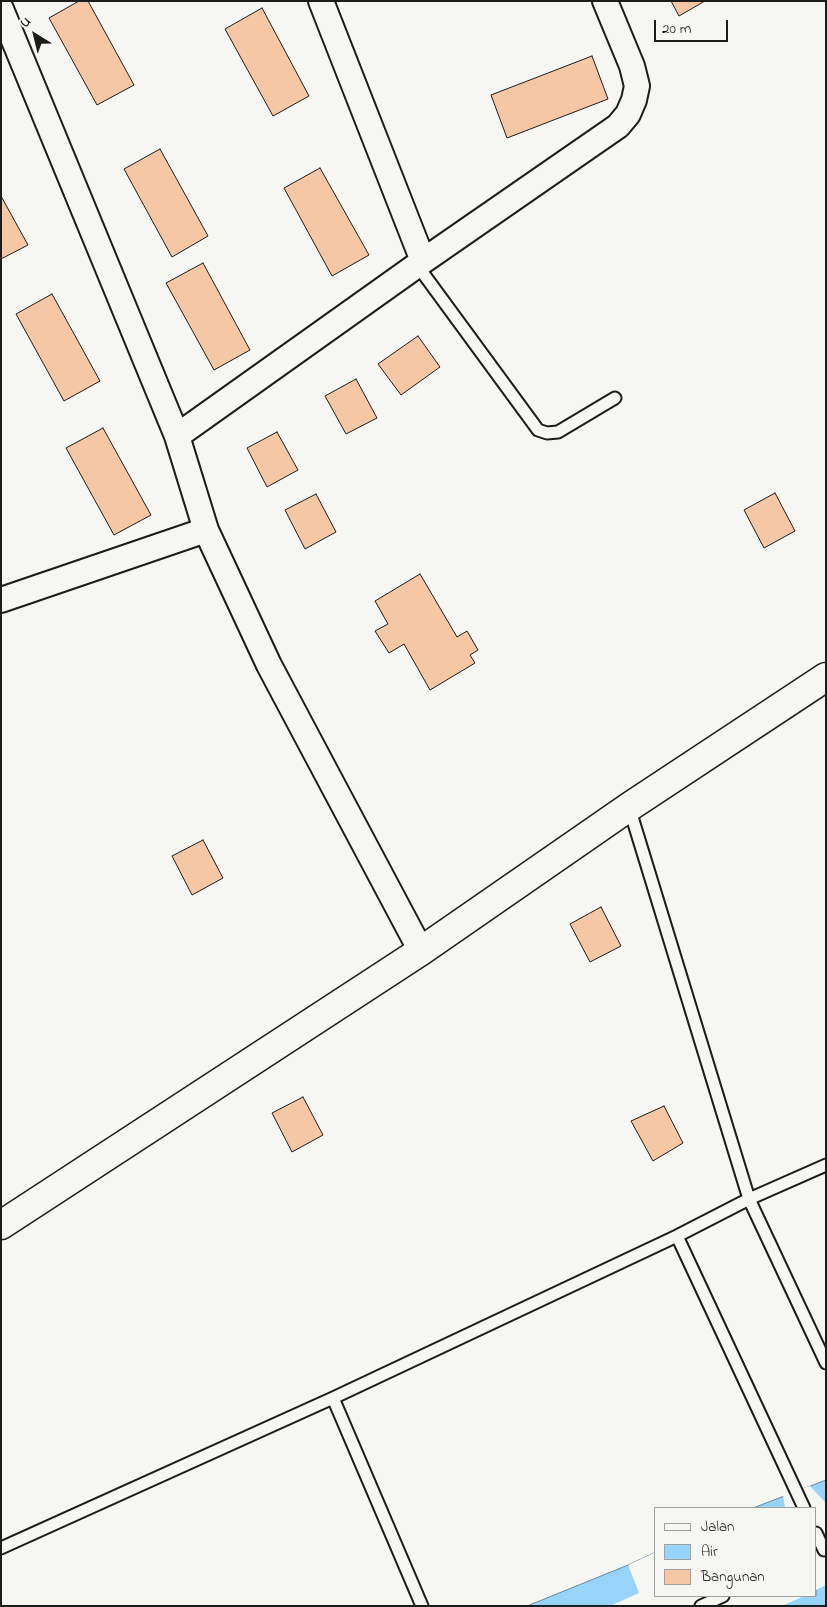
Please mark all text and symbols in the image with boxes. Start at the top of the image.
north arrow [10,10,60,60]
scale bar [657,10,731,42]
text: U [16,11,36,34]
text: 20 m [662,18,691,40]
legend [654,1507,817,1597]
text: Jalan [701,1516,734,1538]
text: Air [701,1541,718,1563]
text: Bangunan [701,1566,765,1588]

